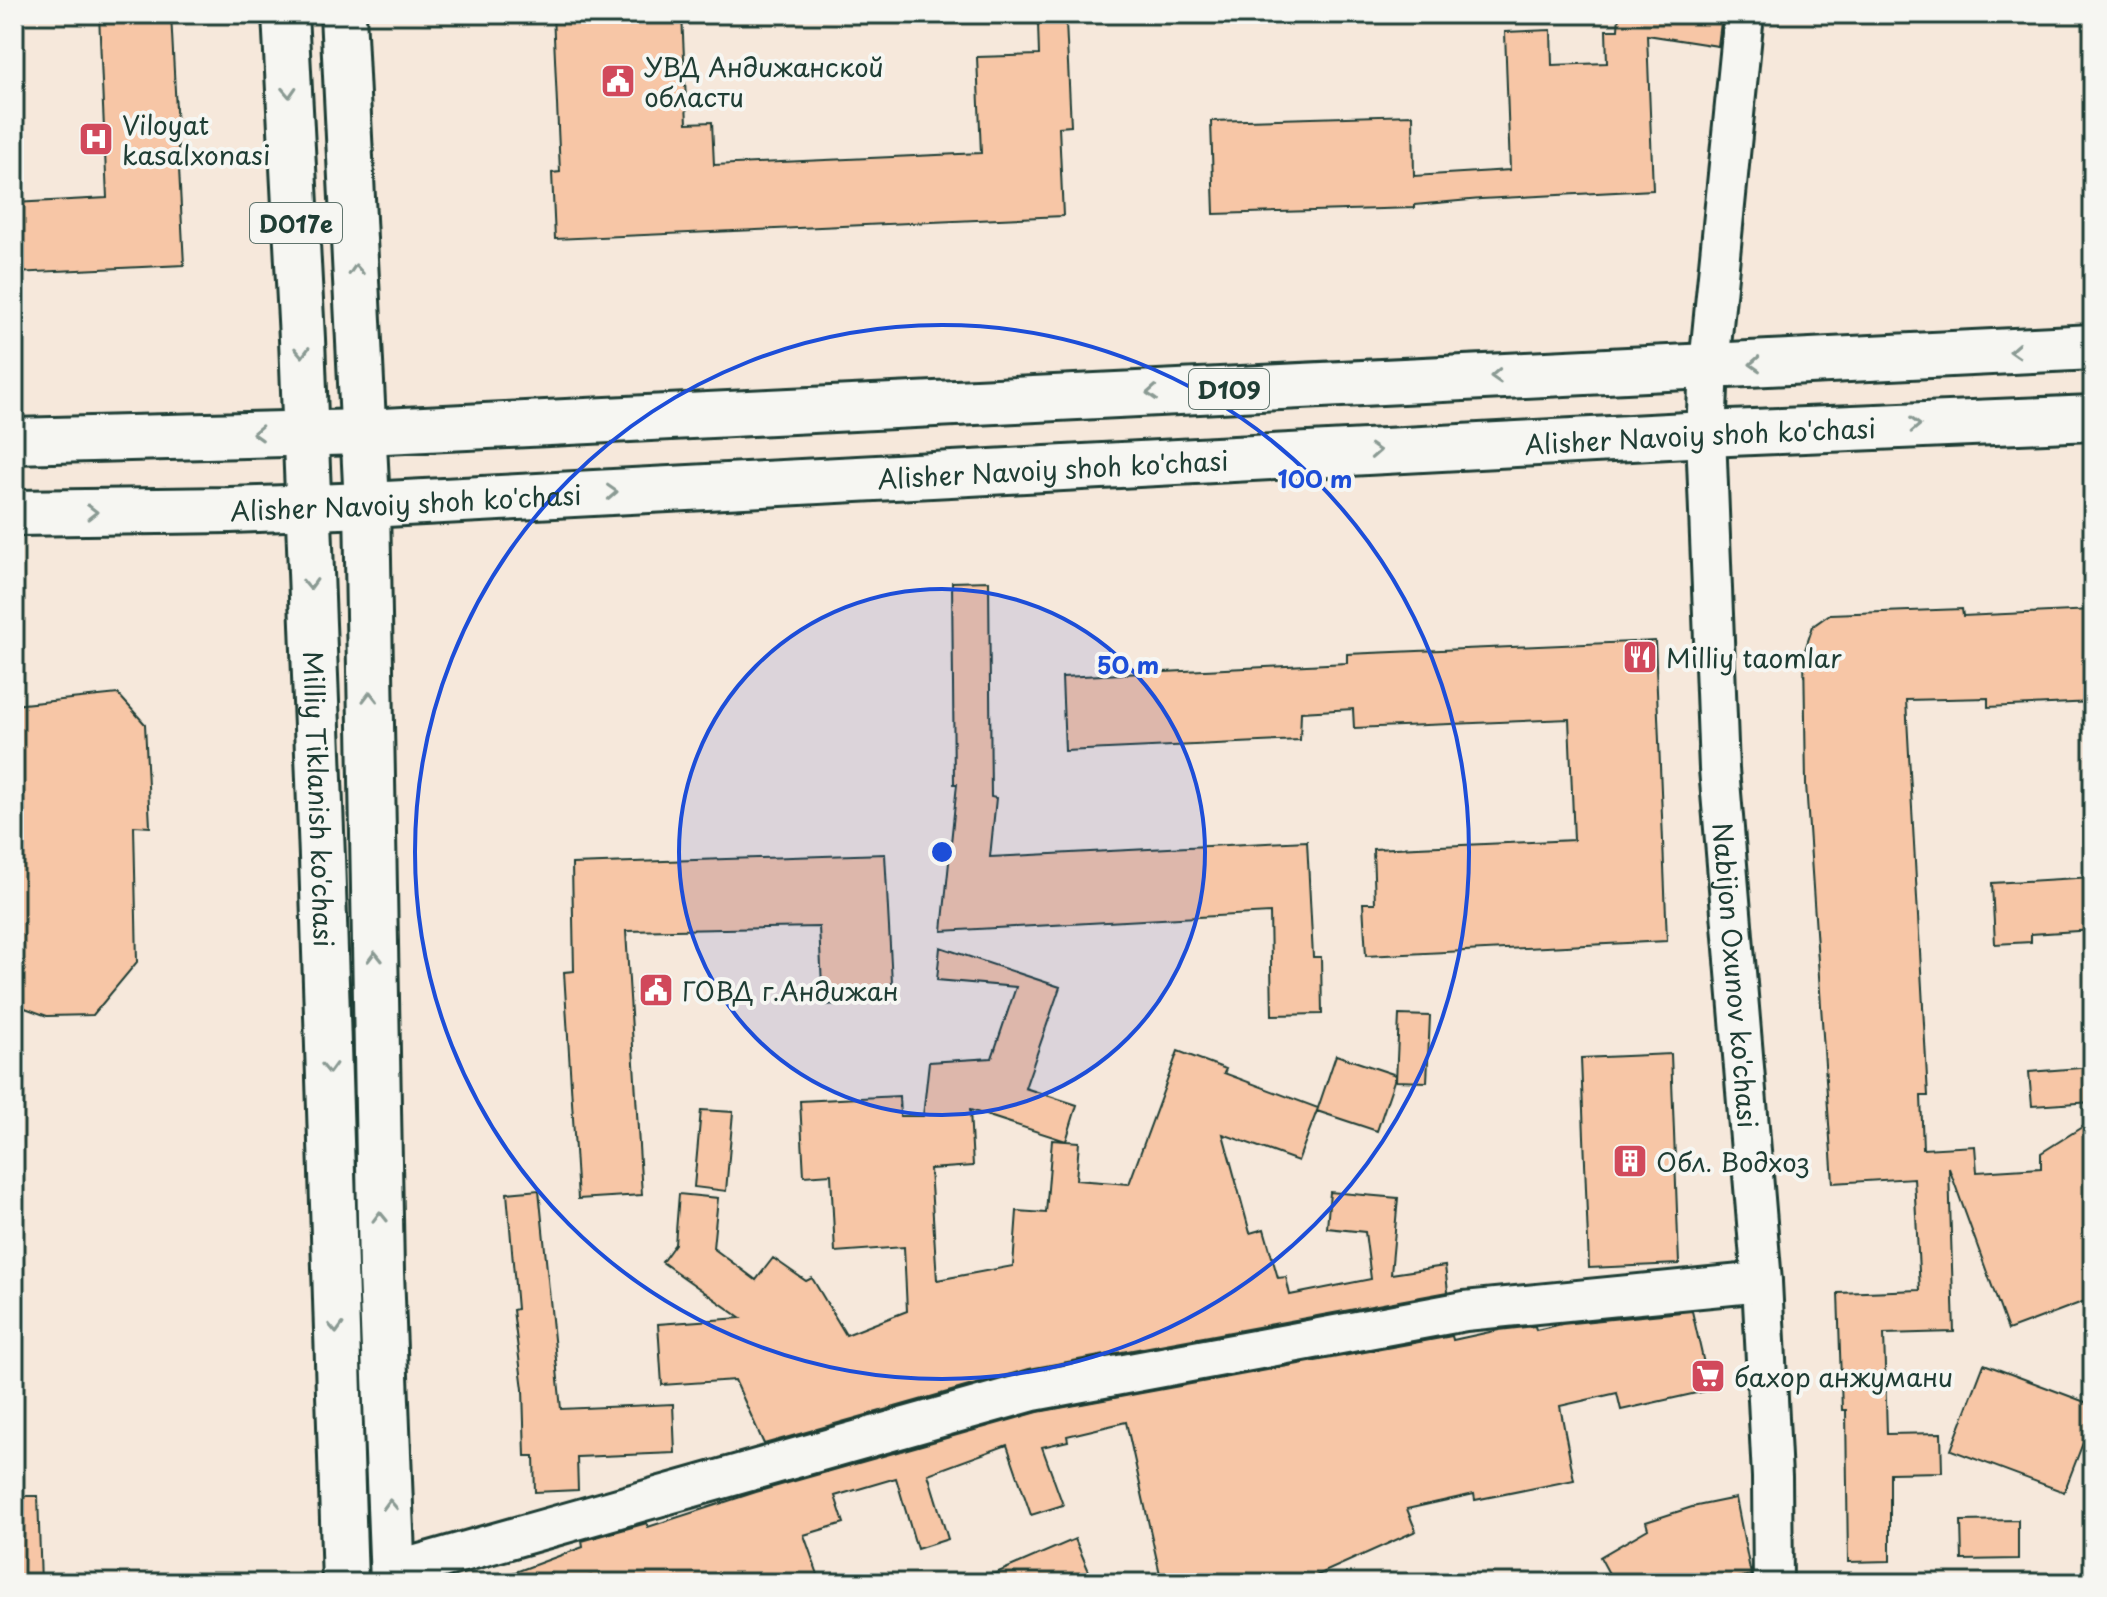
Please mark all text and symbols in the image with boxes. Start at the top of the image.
place label: УВД Андижанской области [644,47,884,116]
public building icon: УВД Андижанской области [599,62,637,100]
one-way arrow [280,86,297,99]
place label: Viloyat kasalxonasi [122,105,270,174]
hospital icon: Viloyat kasalxonasi [77,120,115,158]
road number: D017e [250,203,342,243]
one-way arrow [348,263,365,276]
one-way arrow [2008,342,2021,359]
one-way arrow [293,346,311,359]
one-way arrow [1748,355,1761,372]
one-way arrow [1489,367,1502,384]
road number: D109 [1189,369,1269,409]
one-way arrow [1145,384,1158,401]
street label: Alisher Navoiy shoh ko'chasi [1523,408,1877,463]
one-way arrow [1909,417,1922,434]
one-way arrow [251,425,264,442]
street label: Alisher Navoiy shoh ko'chasi [876,440,1230,497]
one-way arrow [1369,443,1382,460]
text: 100 m [1278,460,1352,496]
street label: Alisher Navoiy shoh ko'chasi [229,474,582,529]
one-way arrow [606,484,619,501]
one-way arrow [86,503,99,520]
one-way arrow [302,578,319,591]
restaurant icon: Milliy taomlar [1621,638,1659,676]
place label: Milliy taomlar [1666,638,1842,677]
text: 50 m [1097,646,1159,682]
street label: Milliy Tiklanish ko'chasi [295,650,344,948]
one-way arrow [361,690,379,703]
street label: Nabijon Oxunov ko'chasi [1704,821,1769,1130]
centre of rings [928,838,956,866]
one-way arrow [366,950,384,963]
public building icon: ГОВД г.Андижан [637,971,675,1009]
place label: ГОВД г.Андижан [682,971,899,1010]
one-way arrow [320,1062,337,1075]
building icon: Обл. Водхоз [1611,1142,1649,1180]
place label: Обл. Водхоз [1656,1142,1810,1181]
one-way arrow [371,1210,389,1223]
one-way arrow [327,1322,344,1335]
supermarket icon: бахор анжумани [1689,1357,1727,1395]
place label: бахор анжумани [1734,1357,1953,1396]
one-way arrow [381,1498,398,1511]

